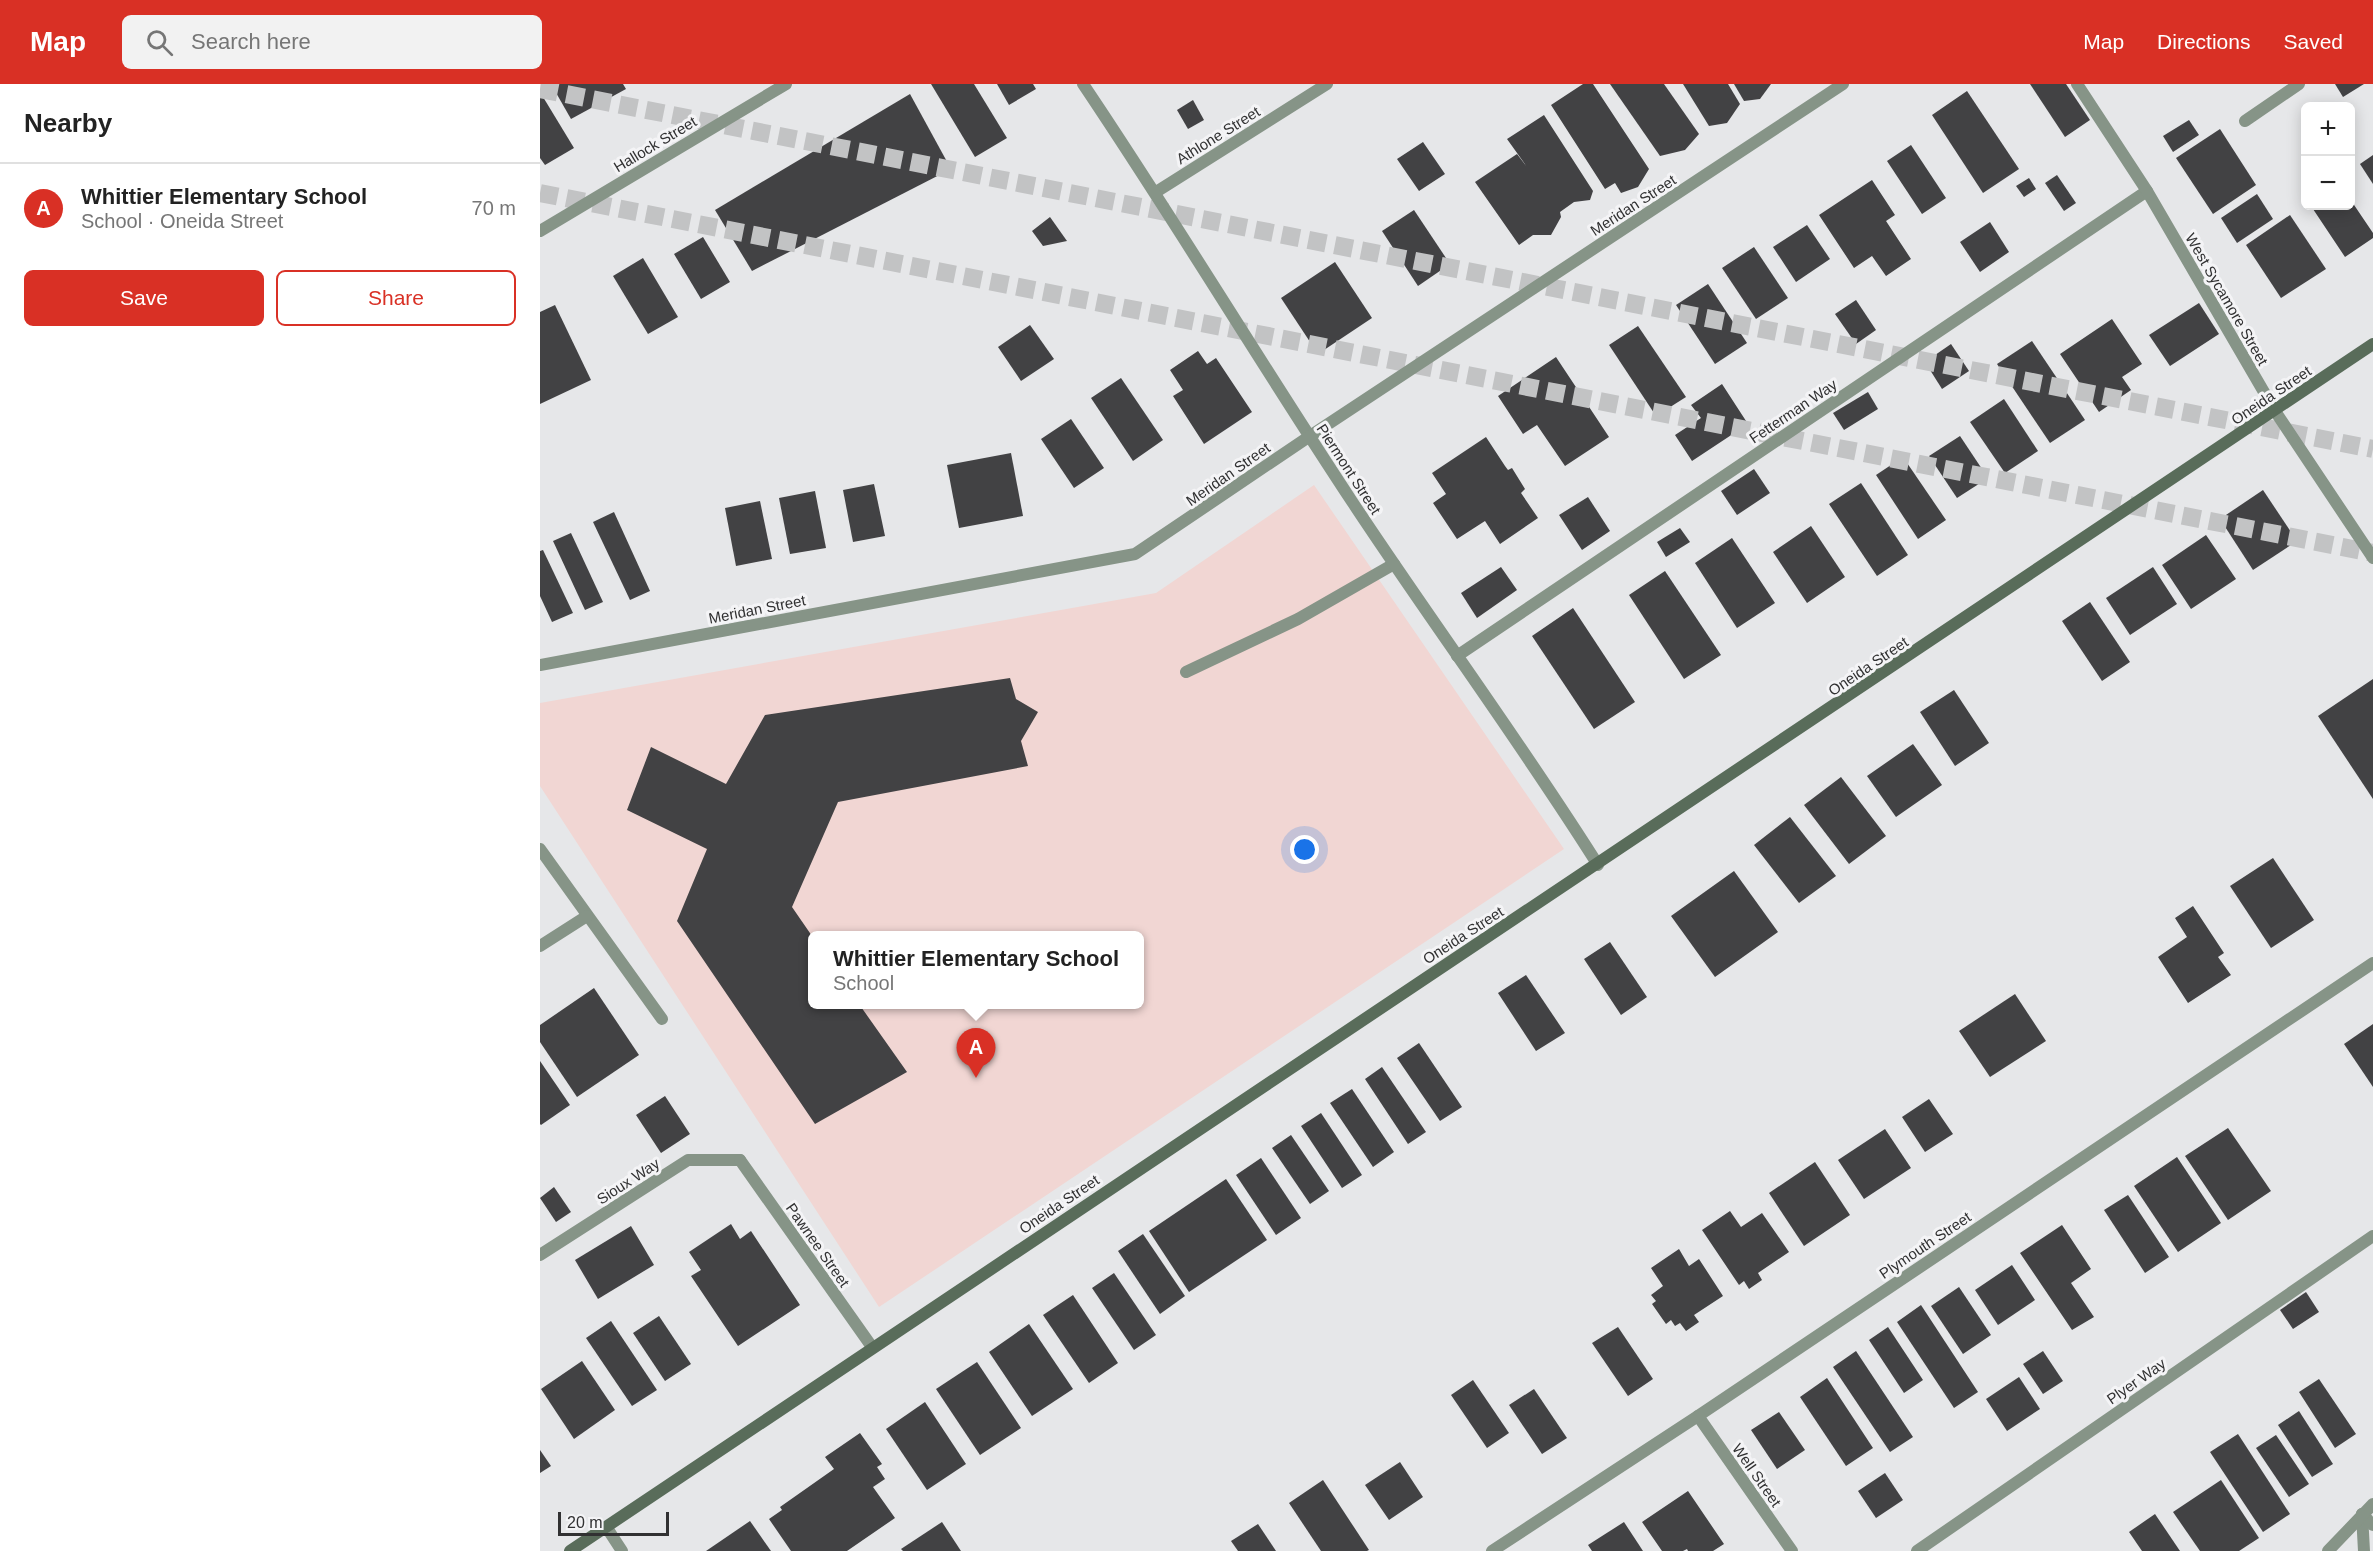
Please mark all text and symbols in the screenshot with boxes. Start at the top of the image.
search box [122,15,542,69]
text: Map [30,26,86,57]
icon: search [143,26,176,59]
text: Search here [191,29,311,54]
text: Map [2083,30,2124,53]
text: Directions [2157,30,2250,53]
text: Saved [2283,30,2343,53]
street label: Athlone Street [1173,102,1264,167]
map controls [2301,102,2355,210]
button: + [2301,102,2355,156]
text: Nearby [24,108,112,138]
street label: Hallock Street [611,112,700,175]
button: − [2301,156,2355,210]
street label: Meridan Street [1587,171,1680,239]
text: Whittier Elementary School [81,184,367,209]
text: A [36,197,51,219]
text: 70 m [472,197,516,219]
text: School · Oneida Street [81,210,283,232]
street label: West Sycamore Street [2182,230,2272,369]
button: Save [24,270,264,326]
button: Share [276,270,516,326]
street label: Oneida Street [2228,362,2315,428]
street label: Fetterman Way [1746,375,1840,447]
street label: Piermont Street [1313,421,1385,518]
street label: Meridan Street [1183,438,1274,509]
street label: Meridan Street [707,591,808,627]
street label: Oneida Street [1825,633,1912,699]
your location [1290,835,1319,864]
street label: Oneida Street [1420,902,1507,967]
popup [808,931,1144,1009]
text: Whittier Elementary School [833,946,1119,971]
text: School [833,972,894,994]
pin: A [956,1028,996,1078]
street label: Sioux Way [594,1154,663,1208]
street label: Oneida Street [1016,1171,1103,1237]
street label: Pawnee Street [783,1200,854,1291]
street label: Plymouth Street [1876,1208,1975,1282]
street label: Plyer Way [2103,1354,2169,1407]
street label: Well Street [1729,1440,1785,1510]
scale bar [558,1509,669,1536]
text: 20 m [567,1514,603,1531]

